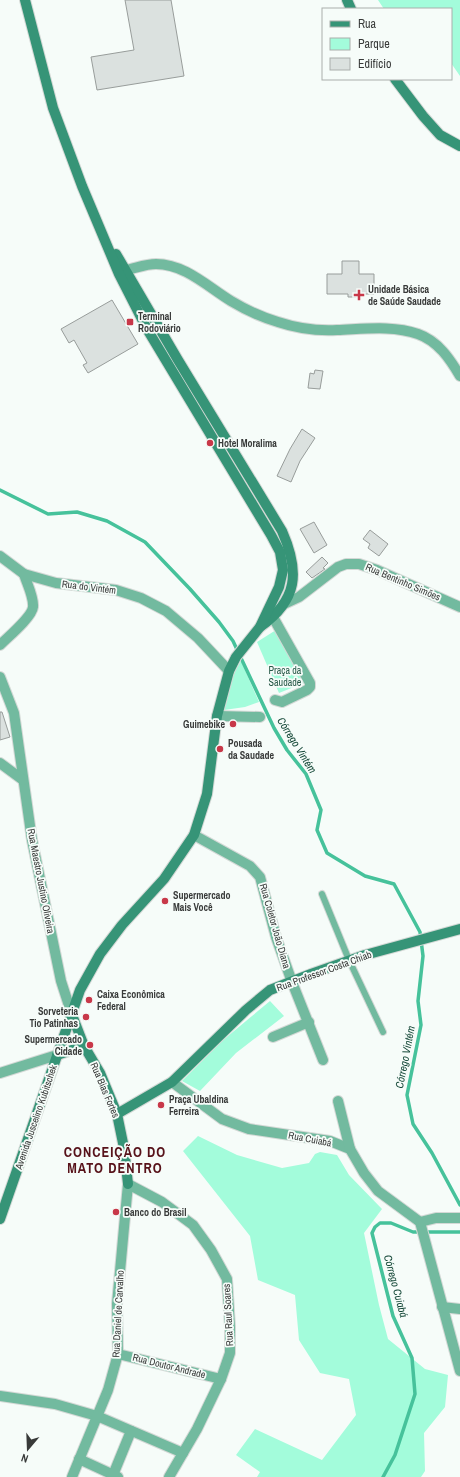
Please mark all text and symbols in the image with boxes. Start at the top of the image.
legend [322,8,452,80]
text: Rua [358,16,377,32]
text: Parque [358,36,390,52]
text: Edifício [358,56,391,72]
place label: Unidade Básica de Saúde Saudade [368,283,441,308]
marker: Unidade Básica de Saúde Saudade [353,289,365,301]
place label: Terminal Rodoviário [138,310,181,335]
marker: Terminal Rodoviário [125,317,135,327]
place label: Hotel Moralima [218,437,277,450]
marker: Hotel Moralima [205,438,215,448]
street label: Rua Bentinho Simões [364,560,442,604]
street label: Rua do Vintém [61,577,117,597]
park label: Praça da Saudade [269,664,302,689]
water label: Córrego Vintém [274,714,320,776]
place label: Guimebike [183,718,225,731]
marker: Guimebike [228,719,238,729]
place label: Pousada da Saudade [228,737,274,762]
marker: Pousada da Saudade [215,744,225,754]
street label: Rua Maestro Justino Oliveira [24,827,58,935]
street label: Rua Coletor João Diana [257,882,293,970]
place label: Supermercado Mais Você [173,889,230,914]
marker: Supermercado Mais Você [160,896,170,906]
street label: Rua Professor Costa Chiab [275,948,374,994]
place label: Caixa Econômica Federal [97,988,165,1013]
marker: Caixa Econômica Federal [84,995,94,1005]
place label: Sorveteria Tio Patinhas [29,1005,78,1030]
marker: Sorveteria Tio Patinhas [81,1012,91,1022]
water label: Córrego Vintém [392,1024,418,1089]
place label: Supermercado Cidade [25,1033,82,1058]
marker: Supermercado Cidade [85,1040,95,1050]
street label: Rua Bias Fortes [88,1060,122,1120]
street label: Avenida Juscelino Kubitschek [12,1062,60,1172]
place label: Praça Ubaldina Ferreira [169,1093,229,1118]
marker: Praça Ubaldina Ferreira [156,1100,166,1110]
street label: Rua Cuiabá [287,1128,333,1150]
district label: CONCEIÇÃO DO MATO DENTRO [64,1143,166,1177]
place label: Banco do Brasil [124,1206,186,1219]
marker: Banco do Brasil [111,1207,121,1217]
water label: Córrego Cuiabá [381,1253,411,1319]
street label: Rua Daniel de Carvalho [109,1270,127,1358]
street label: Rua Raul Soares [220,1283,236,1347]
street label: Rua Doutor Andrade [131,1351,207,1381]
north arrow [8,1429,48,1469]
text: N [19,1451,30,1466]

